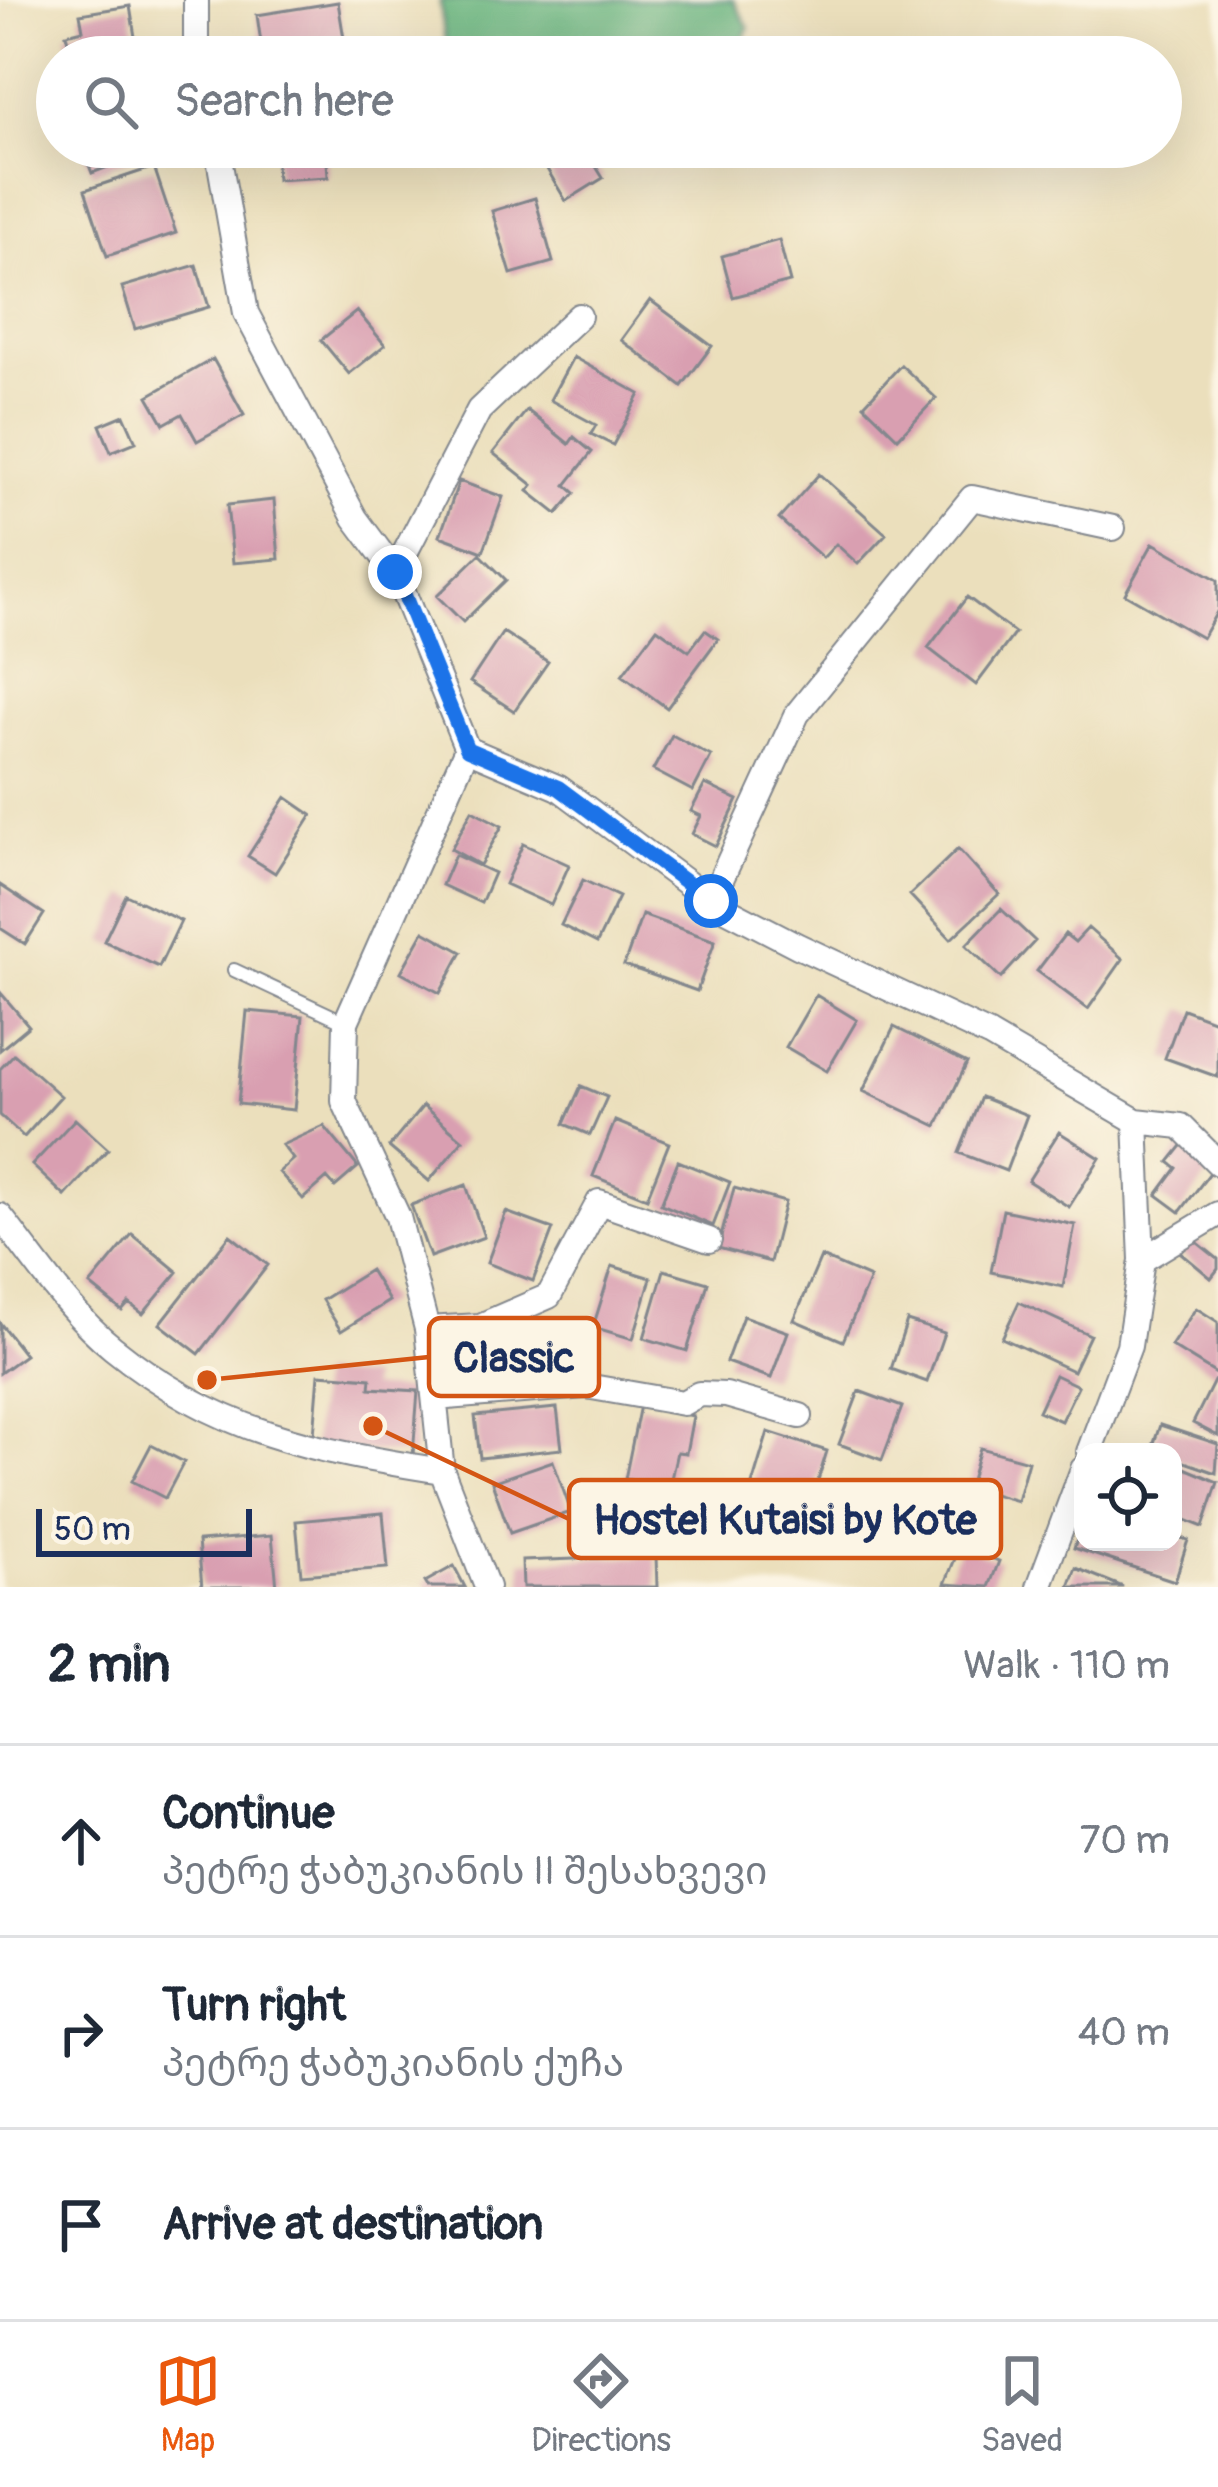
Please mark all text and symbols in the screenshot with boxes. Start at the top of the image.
search box [36,36,1182,168]
icon: search [78,69,144,135]
text: Search here [174,74,394,130]
route end [368,545,422,599]
route start [684,874,738,928]
callout: Classic [429,1318,599,1396]
text: Classic [453,1333,575,1385]
map controls [1074,1443,1182,1551]
button: locate [1074,1443,1182,1551]
callout: Hostel Kutaisi by Kote [569,1480,1001,1558]
text: Hostel Kutaisi by Kote [593,1495,978,1547]
scale bar [36,1503,252,1556]
text: 50 m [54,1509,131,1550]
text: 2 min [48,1633,170,1697]
text: Walk · 110 m [963,1641,1170,1690]
text: Continue [162,1786,335,1842]
icon: ahead [48,1808,114,1874]
text: 70 m [1080,1816,1170,1865]
text: პეტრე ჭაბუკიანის II შესახვევი [162,1847,767,1896]
text: Turn right [162,1978,346,2034]
icon: right [48,2000,114,2066]
text: 40 m [1078,2008,1170,2057]
text: პეტრე ჭაბუკიანის ქუჩა [162,2039,624,2088]
icon: arrive [48,2192,114,2258]
text: Arrive at destination [162,2197,543,2253]
tab: Map [155,2348,221,2461]
tab: Directions [531,2348,671,2461]
tab: Saved [981,2348,1063,2461]

